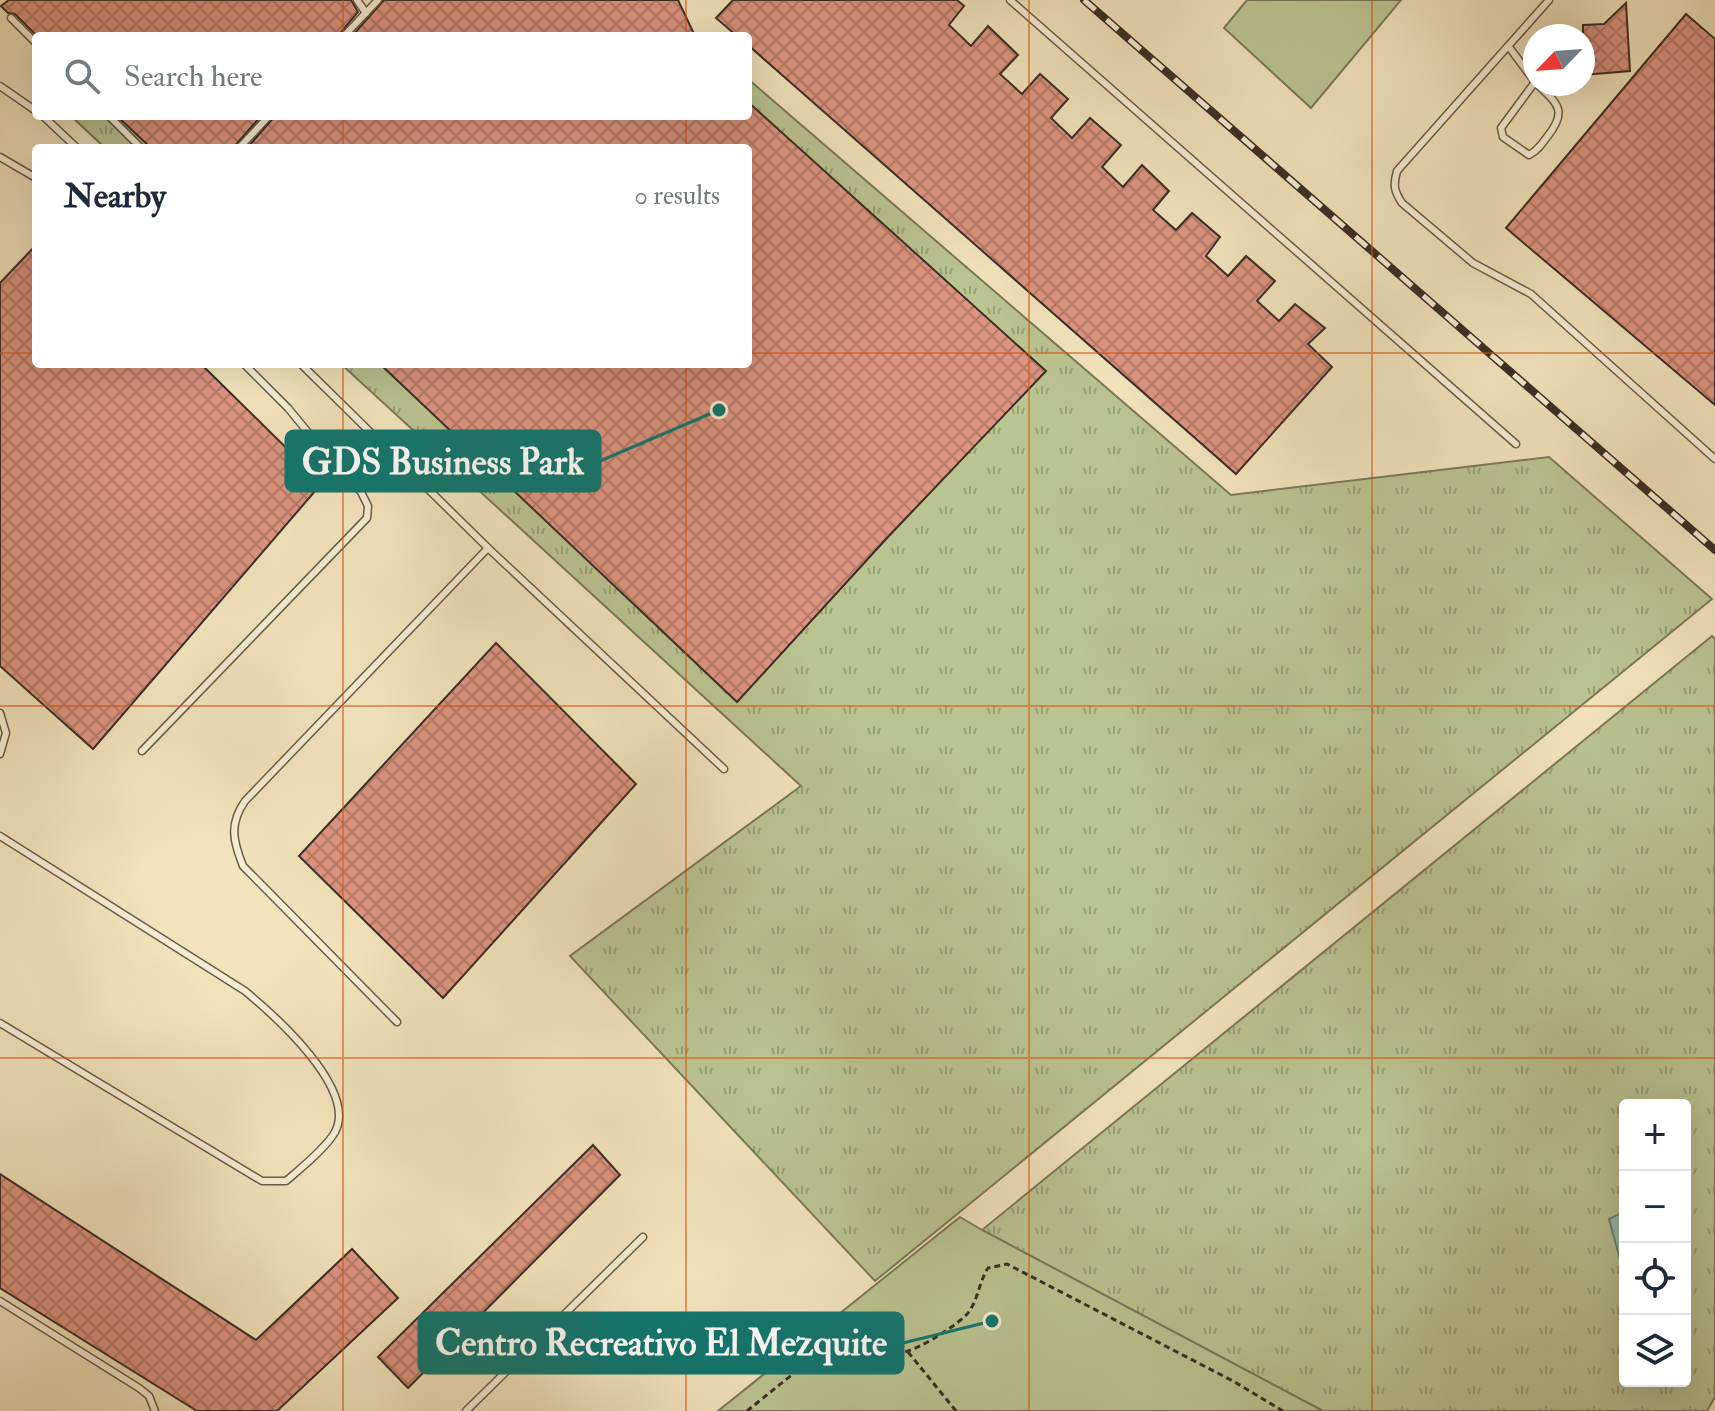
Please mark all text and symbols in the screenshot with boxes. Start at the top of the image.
north arrow [1523,24,1595,96]
search box [32,32,752,120]
icon: search [60,54,104,98]
text: Search here [124,58,263,95]
text: Nearby [64,175,166,218]
text: 0 results [635,180,720,212]
callout: GDS Business Park [286,431,600,491]
text: GDS Business Park [302,440,585,485]
map controls [1619,1099,1691,1387]
button: + [1619,1099,1691,1171]
button: − [1619,1171,1691,1243]
button: locate [1619,1243,1691,1315]
callout: Centro Recreativo El Mezquite [419,1313,903,1373]
button: layers [1619,1315,1691,1387]
text: Centro Recreativo El Mezquite [435,1321,887,1366]

